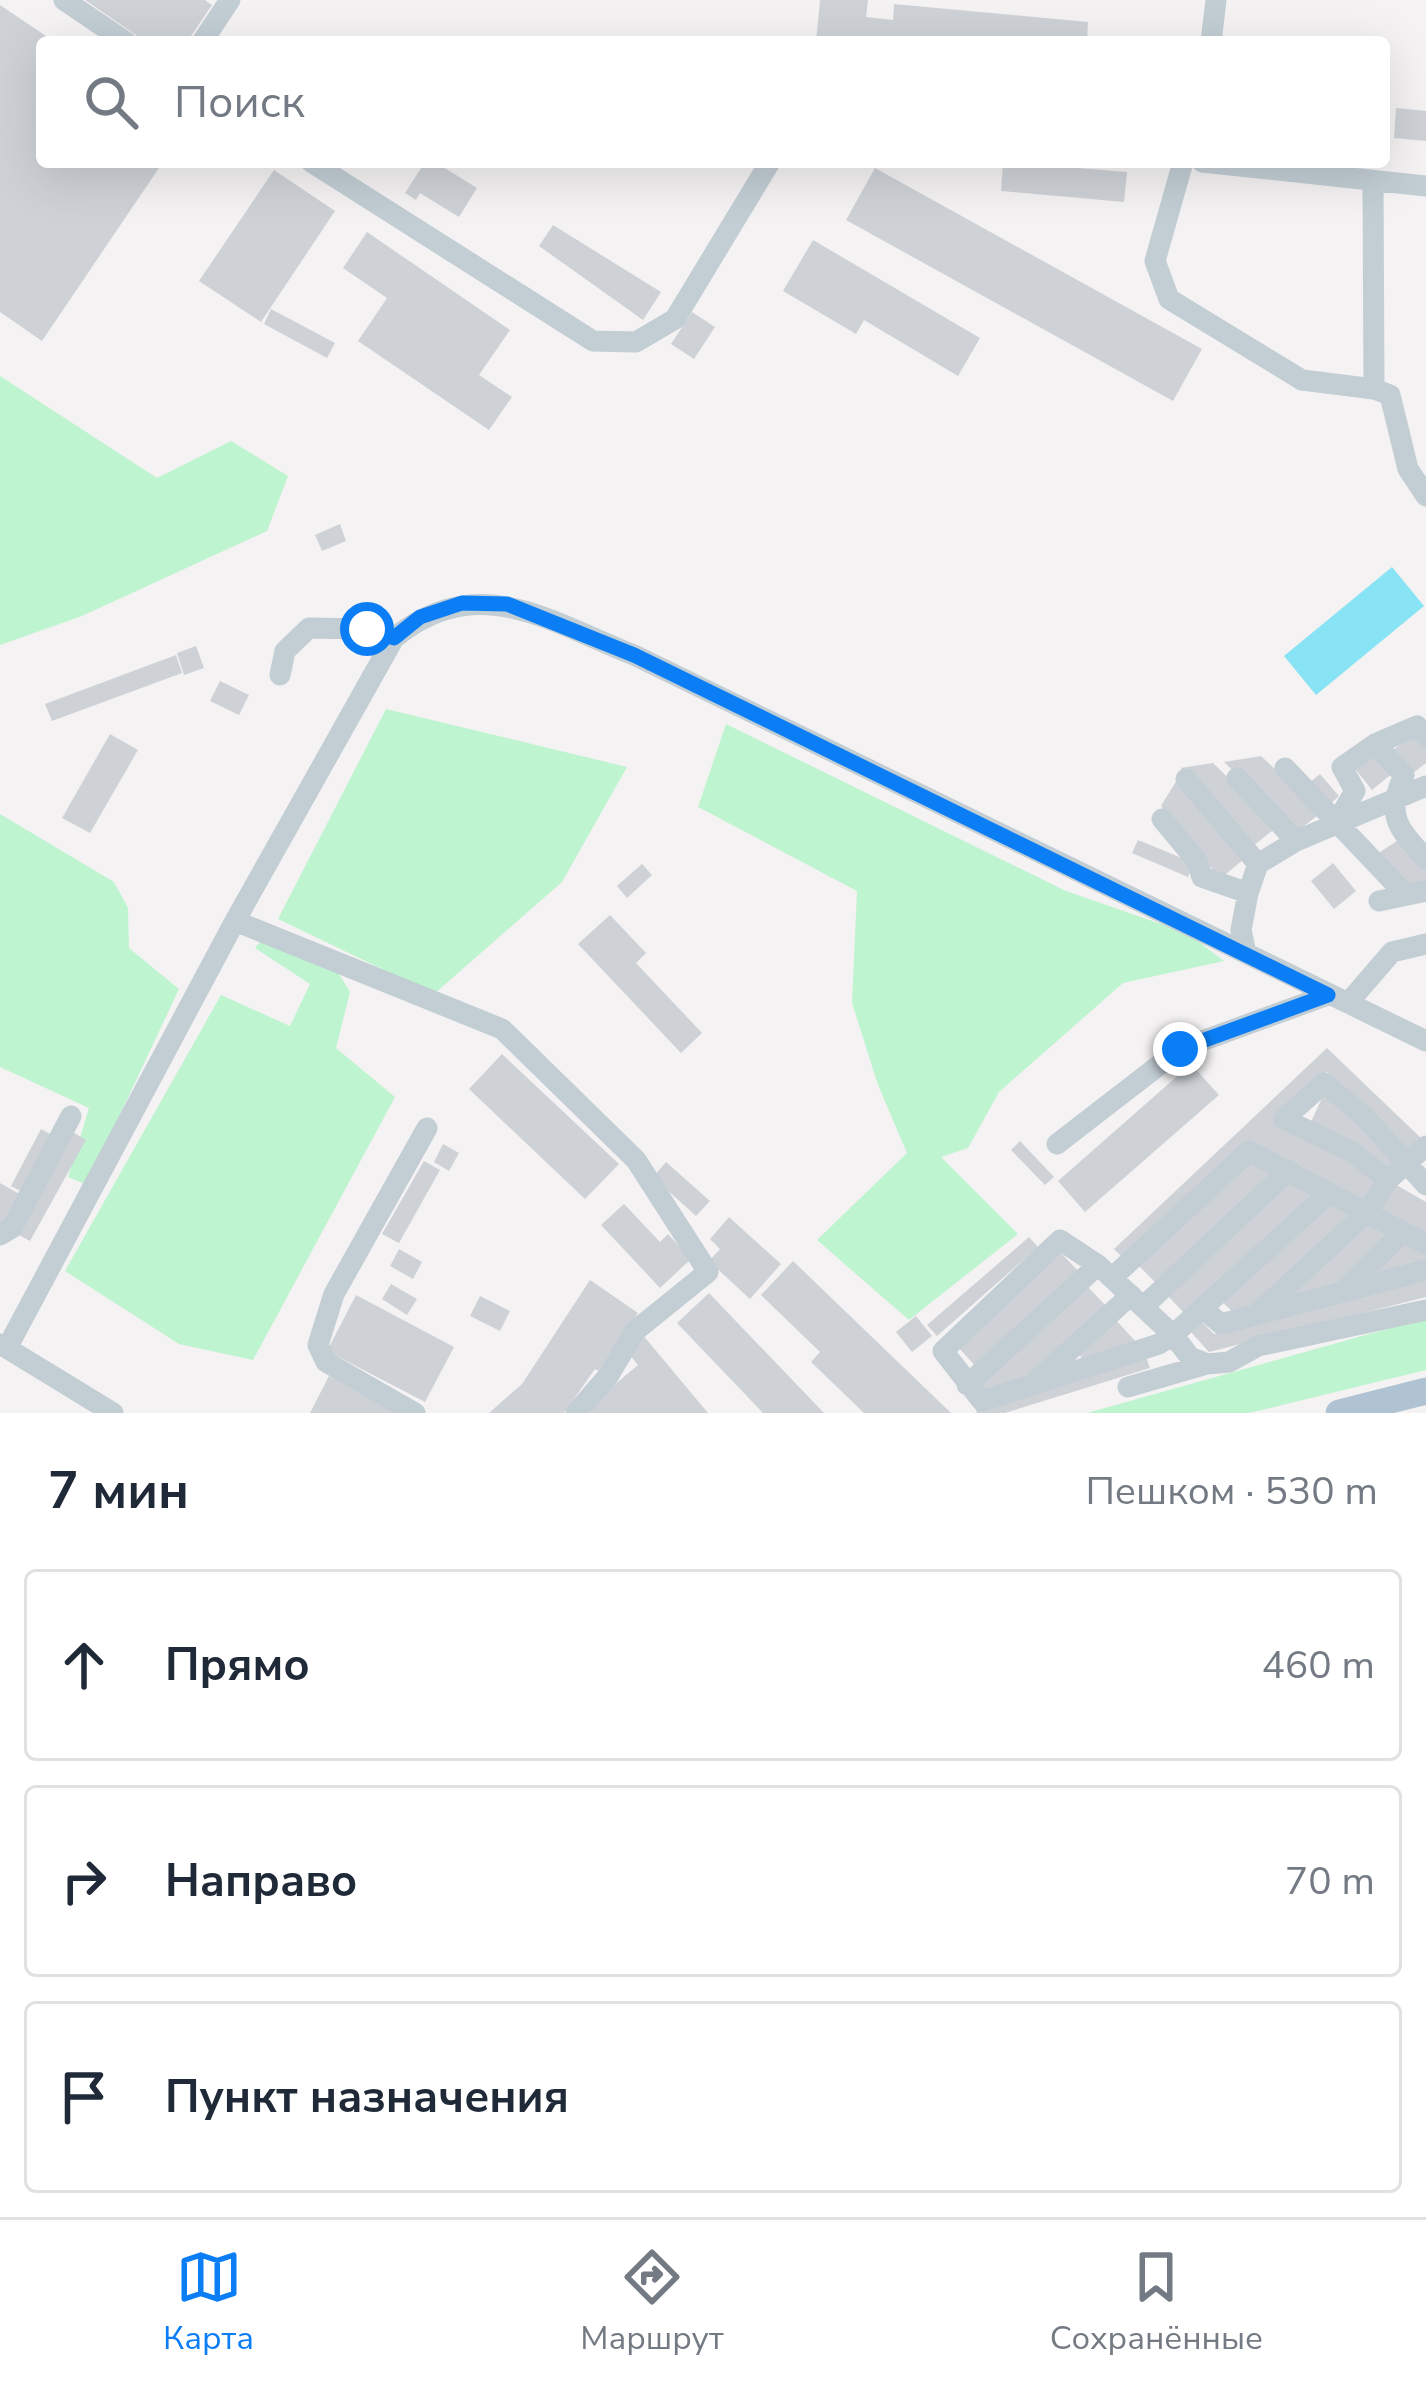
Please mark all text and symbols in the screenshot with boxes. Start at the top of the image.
search box [36,36,1390,168]
icon: search [78,69,144,135]
text: Поиск [174,72,305,133]
route start [340,602,394,656]
route end [1153,1022,1207,1076]
text: 7 мин [48,1456,189,1526]
text: Пешком · 530 m [1085,1465,1378,1518]
icon: ahead [51,1632,117,1698]
text: Прямо [165,1635,310,1696]
text: 460 m [1261,1639,1375,1692]
icon: right [51,1848,117,1914]
text: Направо [165,1851,357,1912]
text: 70 m [1285,1855,1375,1908]
icon: arrive [51,2064,117,2130]
text: Пункт назначения [165,2067,569,2128]
tab: Карта [163,2244,254,2361]
tab: Маршрут [580,2244,724,2361]
tab: Сохранённые [1050,2244,1263,2361]

